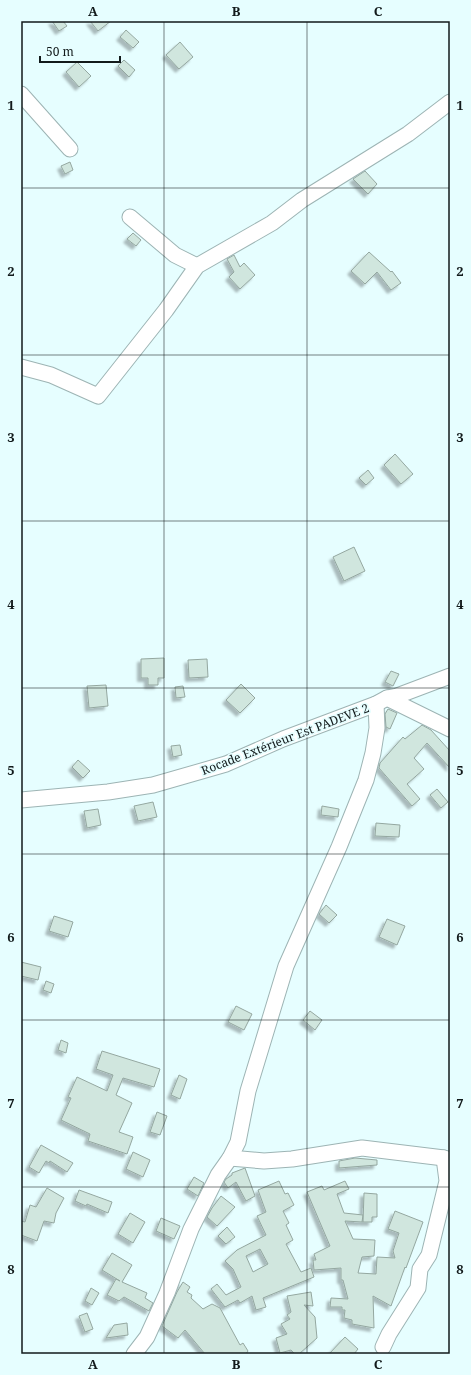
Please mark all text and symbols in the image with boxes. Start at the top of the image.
text: A [88,2,98,20]
text: B [232,2,241,20]
text: C [374,2,383,20]
scale bar [40,38,120,64]
text: 50 m [46,43,74,60]
text: 1 [7,96,15,114]
text: 1 [456,96,464,114]
text: 2 [7,262,15,280]
text: 2 [456,262,464,280]
text: 3 [7,428,15,446]
text: 3 [456,428,464,446]
text: 4 [7,595,15,613]
text: 4 [456,595,464,613]
street label: Rocade Extérieur Est PADEVE 2 [199,699,371,779]
text: 5 [7,761,15,779]
text: 5 [456,761,464,779]
text: 6 [7,928,15,946]
text: 6 [456,928,464,946]
text: 7 [7,1094,15,1112]
text: 7 [456,1094,464,1112]
text: 8 [7,1260,15,1278]
text: 8 [456,1260,464,1278]
text: A [88,1355,98,1373]
text: B [232,1355,241,1373]
text: C [374,1355,383,1373]

